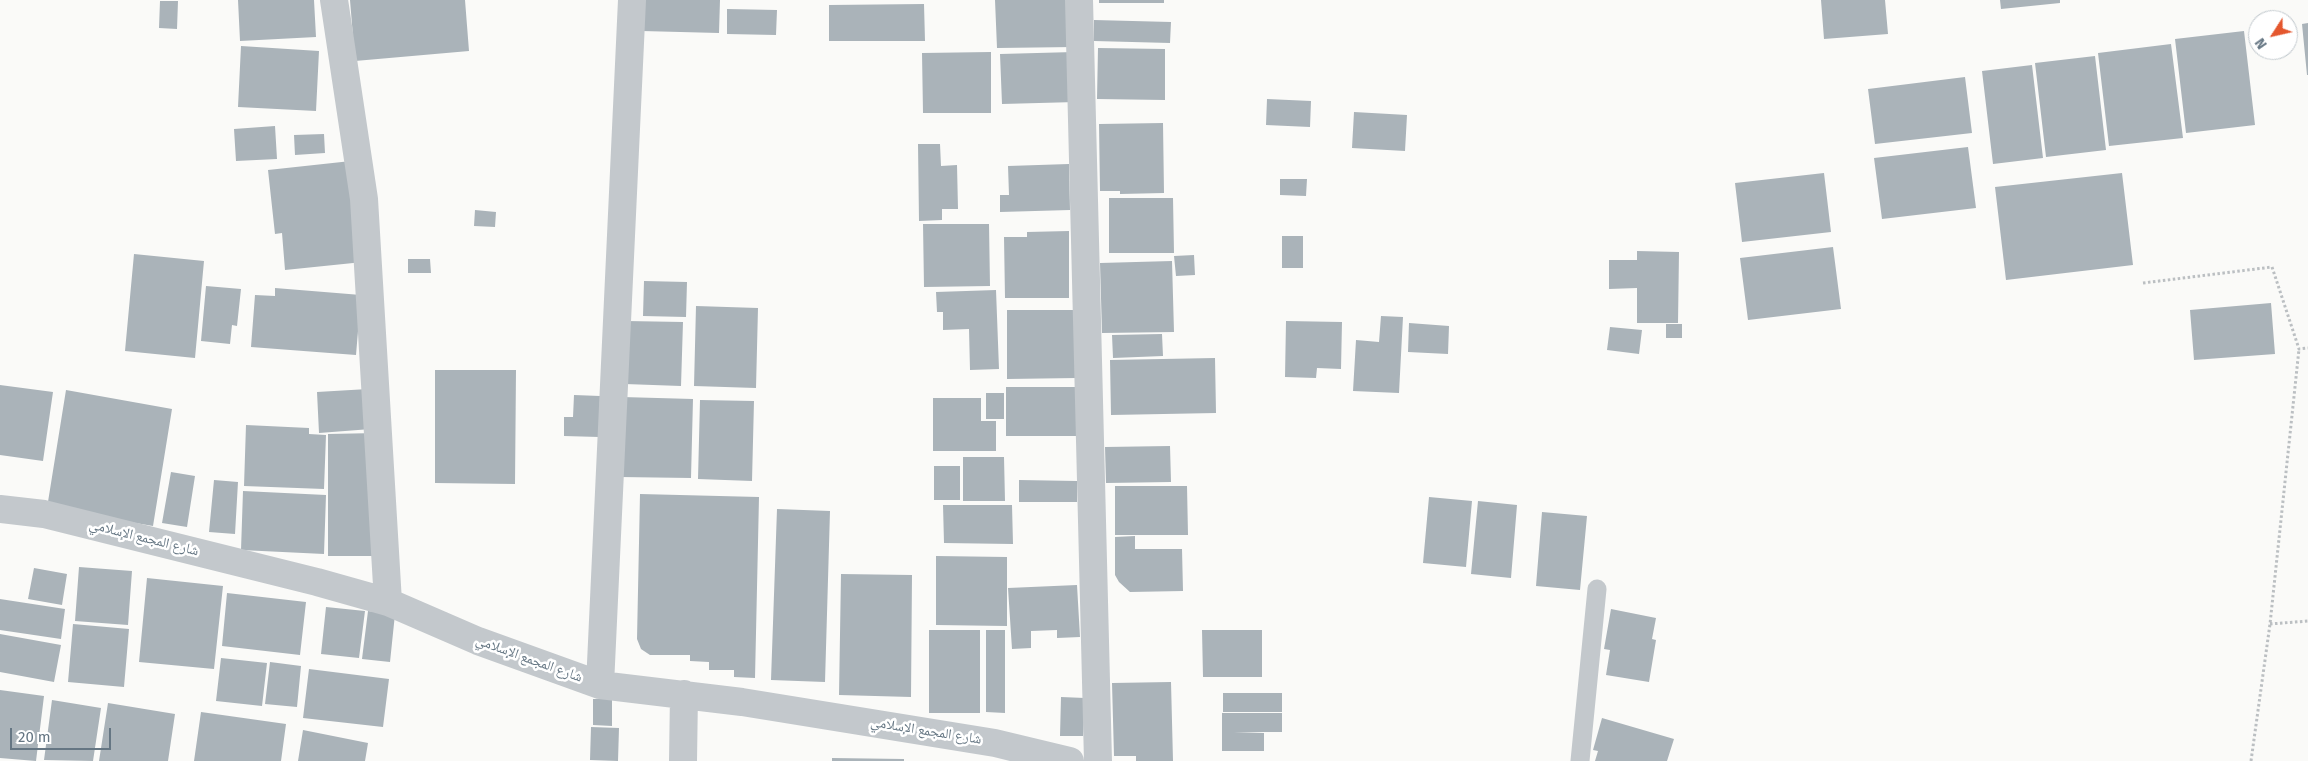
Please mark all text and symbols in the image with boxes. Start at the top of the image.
north arrow [2248,10,2298,60]
text: N [2251,35,2271,52]
street label: شارع المجمع الإسلامي [88,516,200,560]
street label: شارع المجمع الإسلامي [473,632,585,686]
street label: شارع المجمع الإسلامي [869,714,983,748]
scale bar [12,718,114,750]
text: 20 m [18,728,51,746]

